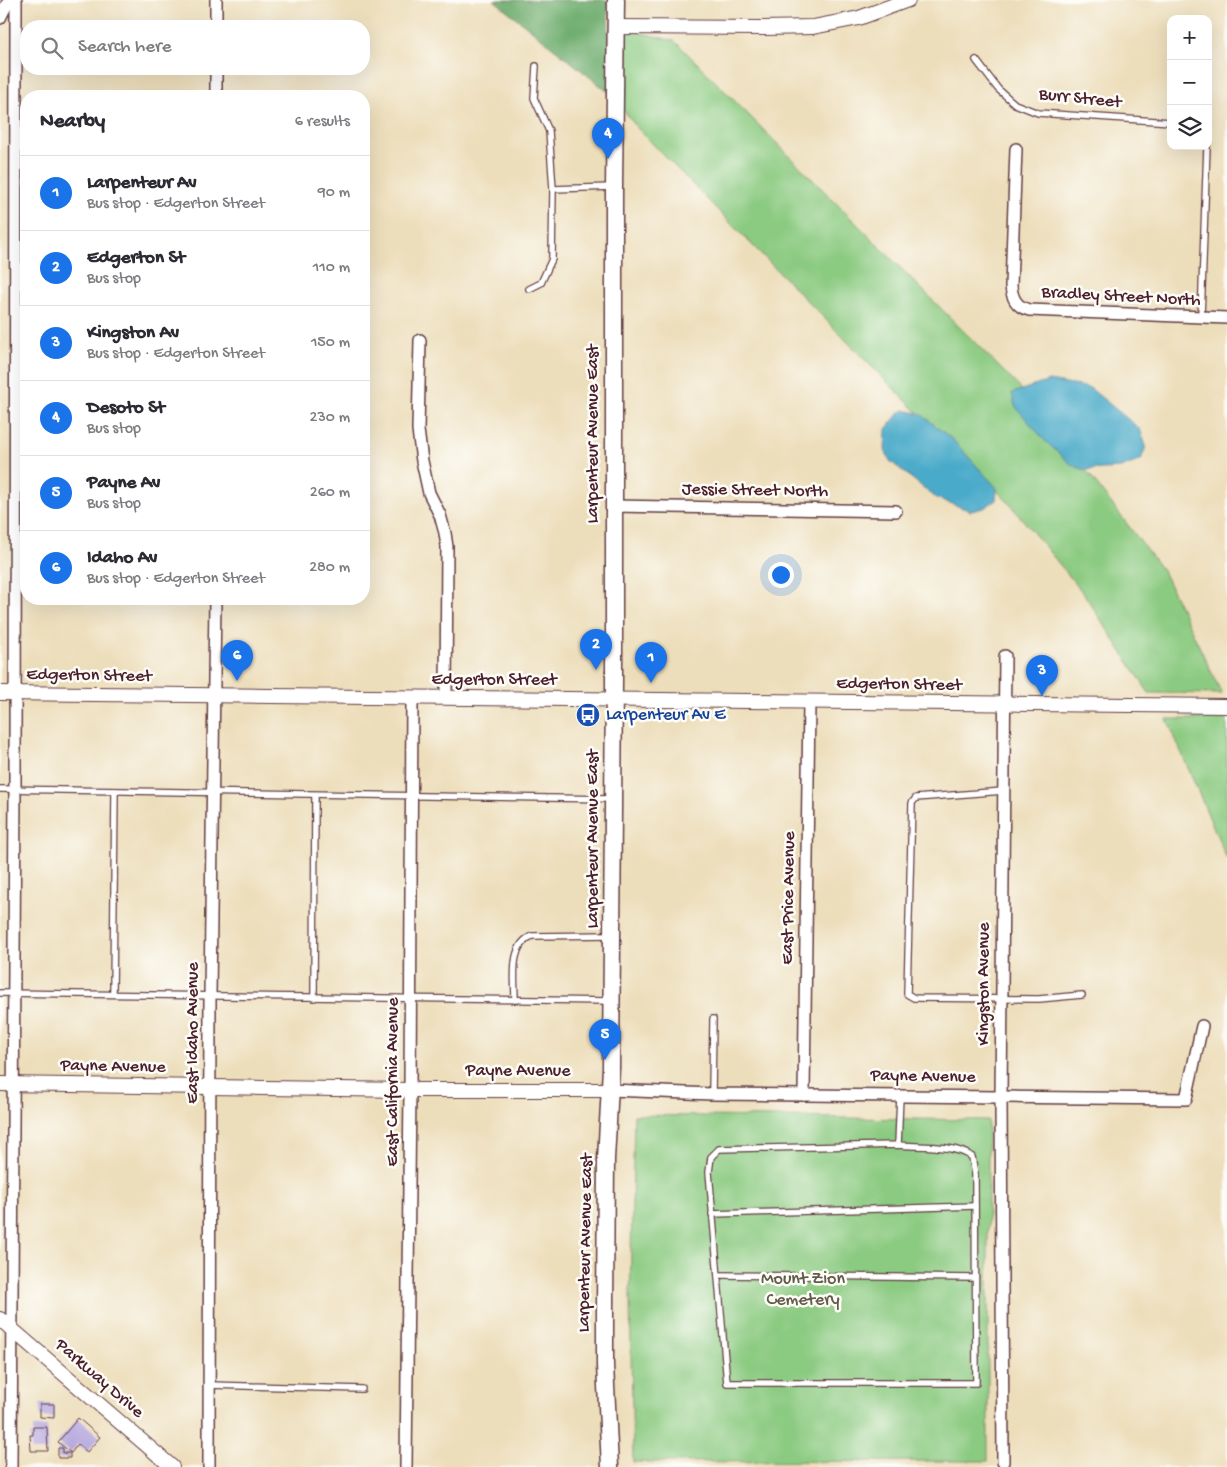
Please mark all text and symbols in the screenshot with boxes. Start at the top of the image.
map controls [1167,15,1212,150]
button: + [1167,15,1212,60]
search box [20,20,370,75]
icon: search [38,34,66,62]
text: Search here [78,36,172,59]
button: − [1167,60,1212,105]
street label: Burr Street [1037,84,1124,114]
button: layers [1167,105,1212,150]
text: Nearby [40,110,105,135]
text: 6 results [295,113,350,132]
pin: 4 [592,118,624,159]
text: Larpenteur Av [87,172,197,195]
text: 1 [53,184,59,203]
text: 90 m [318,184,350,203]
text: Bus stop · Edgerton Street [87,195,265,214]
text: Edgerton St [87,247,185,270]
text: 2 [52,259,60,278]
text: 110 m [313,259,350,278]
text: Bus stop [87,270,141,289]
street label: Bradley Street North [1040,282,1201,312]
text: Kingston Av [87,322,179,345]
text: 3 [52,334,60,353]
text: 150 m [311,334,350,353]
street label: Larpenteur Avenue East [583,343,604,523]
text: Bus stop · Edgerton Street [87,345,265,364]
text: Desoto St [87,397,165,420]
text: 4 [52,409,60,428]
text: 230 m [310,409,350,428]
text: Bus stop [87,420,141,439]
text: Payne Av [87,472,160,495]
street label: Jessie Street North [682,479,829,503]
text: 5 [52,484,60,503]
text: 260 m [310,484,350,503]
text: Bus stop [87,495,141,514]
text: Idaho Av [87,547,157,570]
text: 6 [52,559,60,578]
text: 280 m [309,559,350,578]
your location [768,562,794,588]
text: Bus stop · Edgerton Street [87,570,265,589]
pin: 2 [580,629,612,670]
pin: 6 [221,640,253,681]
pin: 1 [635,642,667,683]
pin: 3 [1026,655,1058,696]
street label: Edgerton Street [26,664,153,688]
street label: Edgerton Street [431,670,558,691]
street label: Edgerton Street [836,673,963,697]
bus stop icon: Larpenteur Av E [575,702,601,728]
place label: Larpenteur Av E [606,705,726,726]
street label: Larpenteur Avenue East [583,748,604,928]
street label: East Price Avenue [777,830,801,965]
street label: Kingston Avenue [974,922,995,1045]
street label: East Idaho Avenue [183,961,204,1104]
street label: East California Avenue [383,997,404,1167]
pin: 5 [589,1019,621,1060]
street label: Payne Avenue [59,1056,166,1078]
street label: Payne Avenue [464,1061,571,1082]
street label: Payne Avenue [869,1066,976,1088]
street label: Larpenteur Avenue East [574,1152,598,1333]
park label: Mount Zion Cemetery [761,1269,845,1311]
street label: Parkway Drive [50,1334,148,1424]

